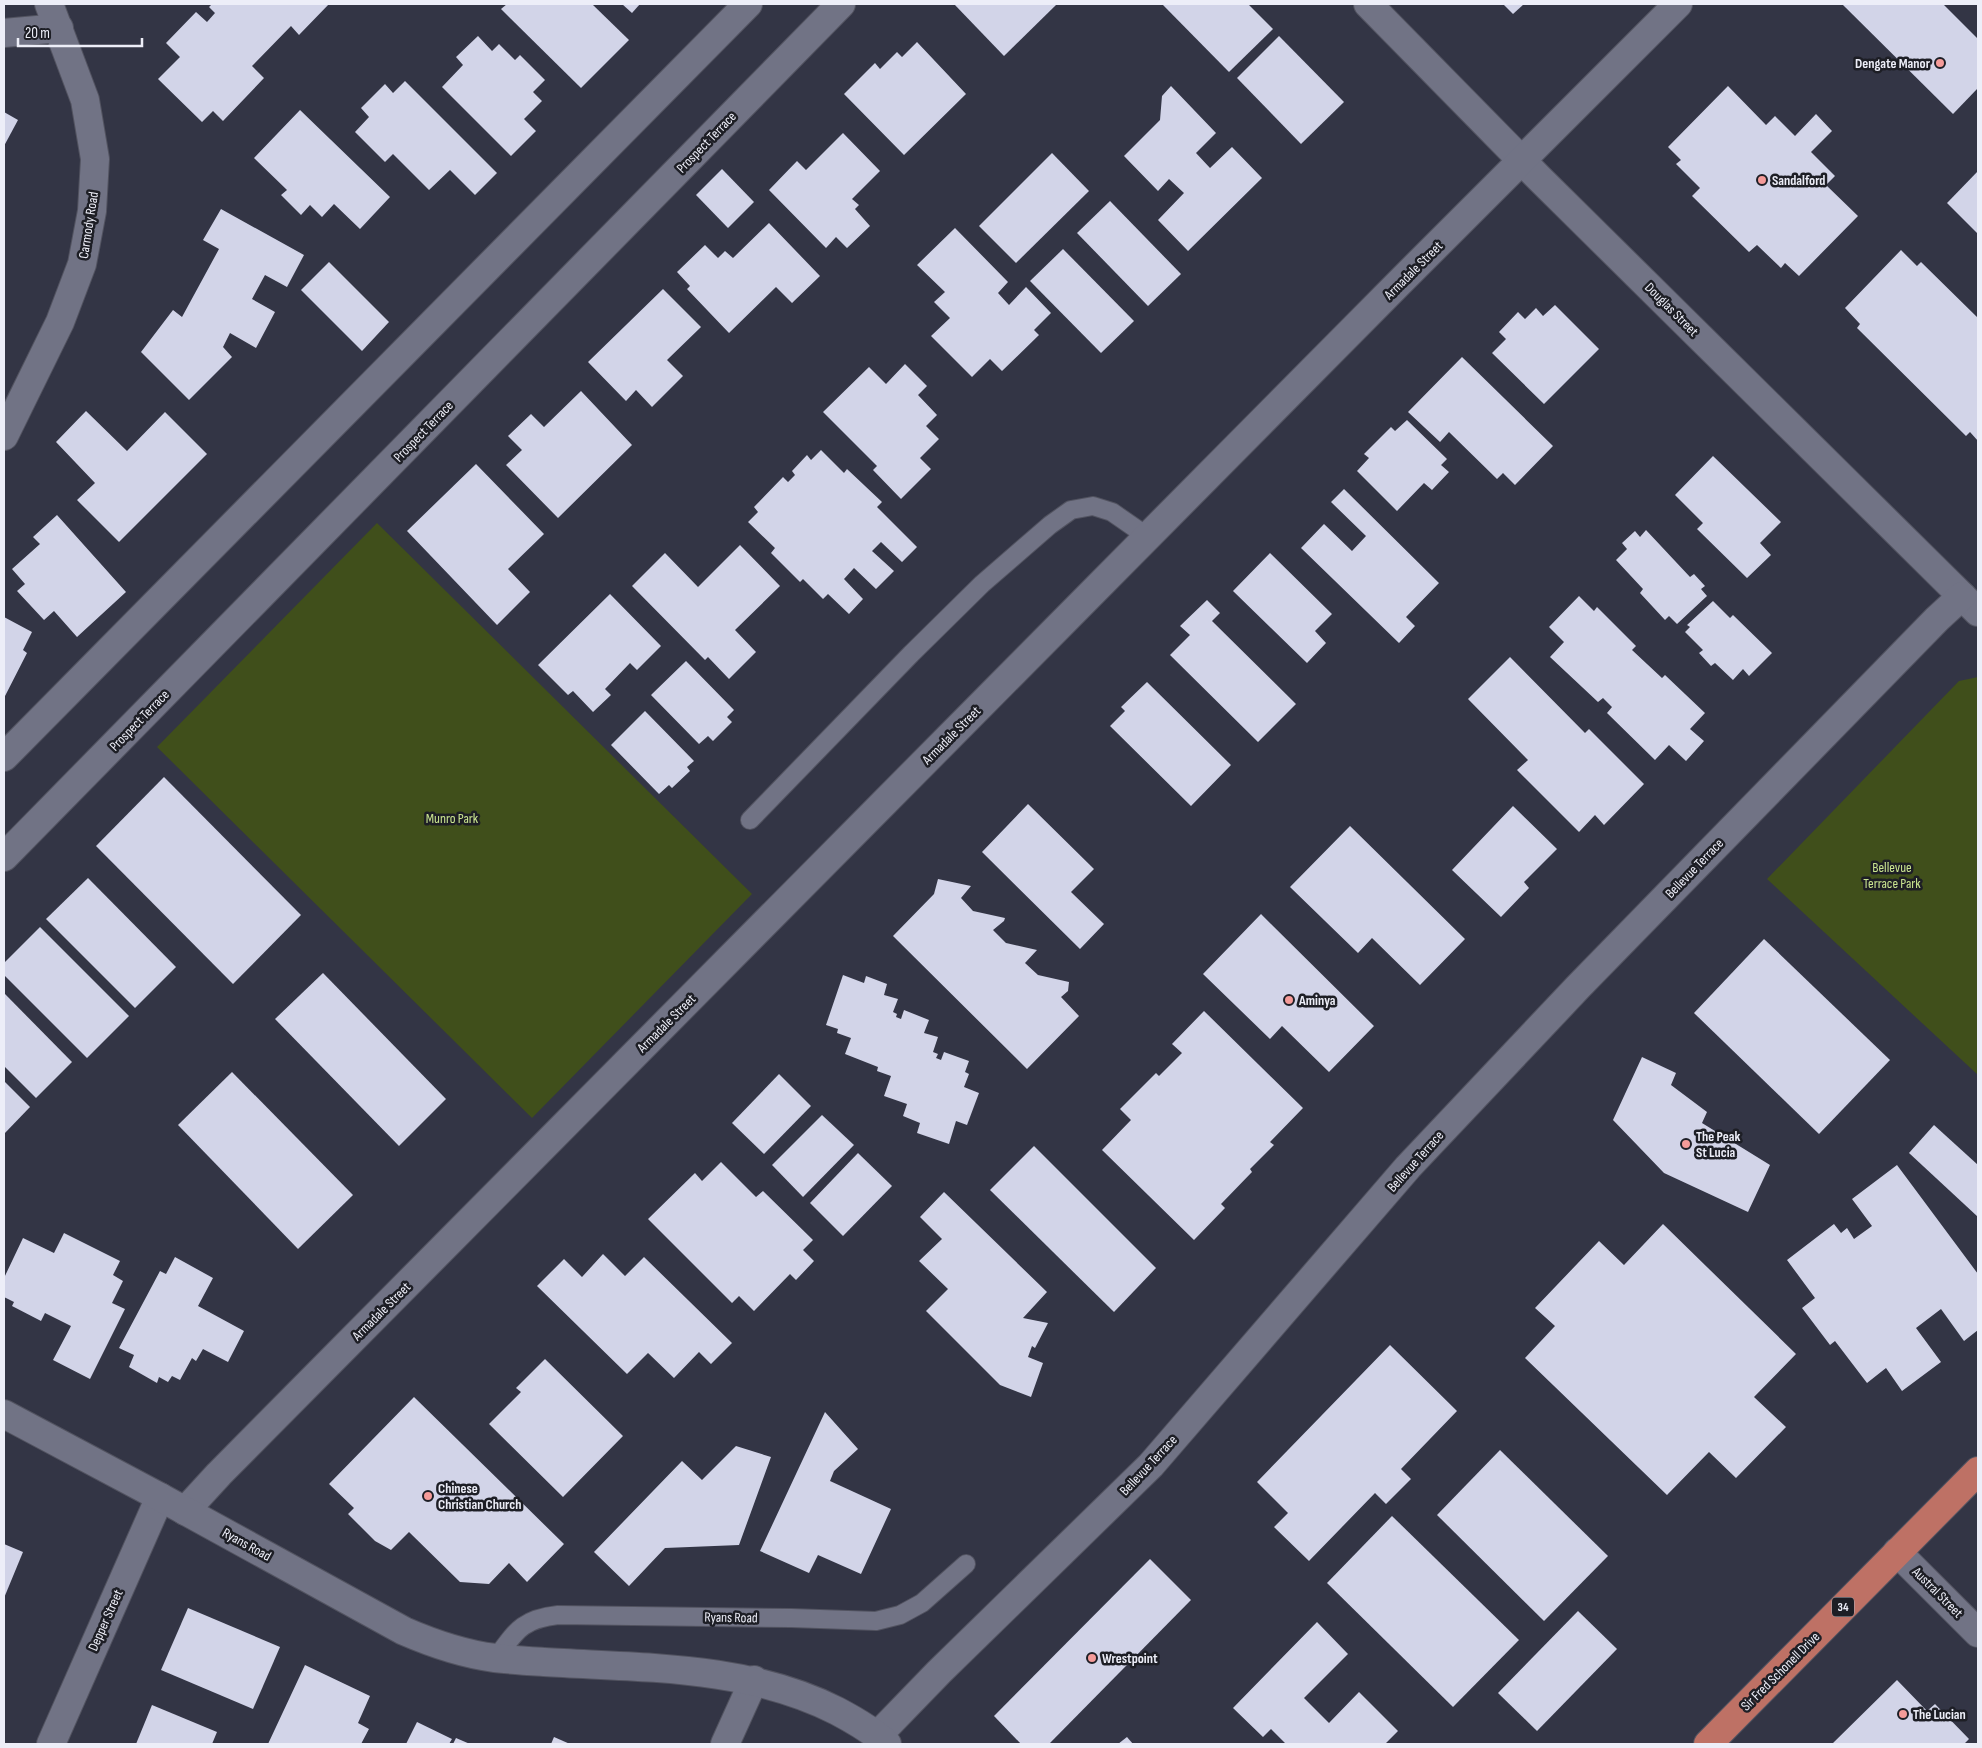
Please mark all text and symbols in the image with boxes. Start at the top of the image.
scale bar [18,15,141,47]
text: 20 m [25,24,50,43]
place label: Dengate Manor [1855,55,1931,72]
marker: Dengate Manor [1934,57,1946,69]
street label: Prospect Terrace [673,108,740,177]
place label: Sandalford [1772,172,1825,189]
marker: Sandalford [1756,174,1768,186]
street label: Carmody Road [75,190,102,260]
street label: Armadale Street [1380,238,1446,304]
street label: Douglas Street [1641,279,1702,340]
street label: Prospect Terrace [390,397,457,466]
street label: Prospect Terrace [106,686,173,755]
street label: Armadale Street [918,703,984,769]
park label: Munro Park [426,810,479,827]
street label: Bellevue Terrace [1662,835,1727,902]
park label: Bellevue Terrace Park [1863,859,1921,892]
street label: Armadale Street [633,991,699,1057]
place label: Aminya [1298,992,1336,1009]
marker: Aminya [1283,994,1295,1006]
street label: Bellevue Terrace [1383,1127,1447,1195]
place label: The Peak St Lucia [1696,1128,1740,1161]
marker: The Peak St Lucia [1680,1138,1692,1150]
street label: Armadale Street [348,1279,414,1345]
street label: Bellevue Terrace [1116,1432,1181,1499]
place label: Chinese Christian Church [438,1480,521,1513]
marker: Chinese Christian Church [422,1490,434,1502]
street label: Ryans Road [219,1524,274,1565]
street label: Austral Street [1908,1563,1967,1621]
street label: Depper Street [84,1587,127,1654]
road number: 34 [1832,1598,1854,1616]
street label: Ryans Road [704,1609,758,1626]
street label: Sir Fred Schonell Drive [1737,1628,1823,1714]
place label: Wrestpoint [1102,1650,1158,1667]
marker: Wrestpoint [1086,1652,1098,1664]
place label: The Lucian [1913,1706,1966,1723]
marker: The Lucian [1897,1708,1909,1720]

